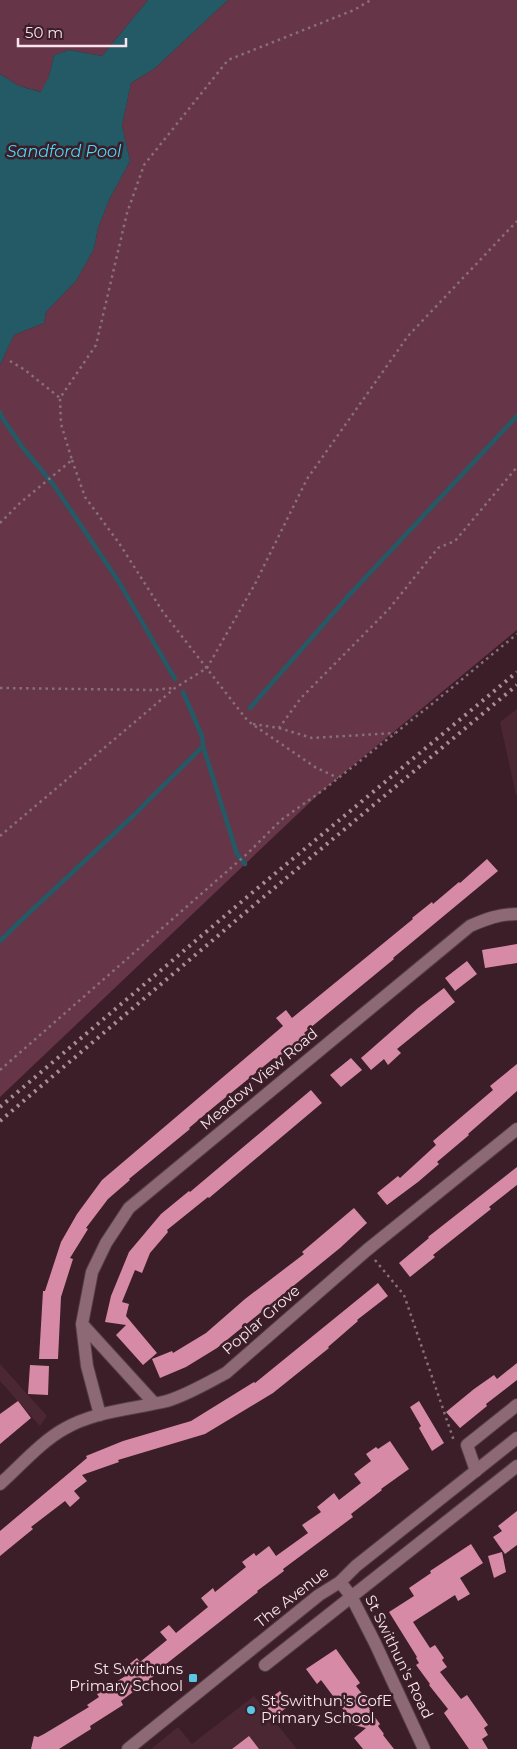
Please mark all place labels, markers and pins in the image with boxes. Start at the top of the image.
place label: St Swithuns Primary School [69,1659,183,1695]
marker: St Swithuns Primary School [187,1672,199,1684]
place label: St Swithun's CofE Primary School [261,1691,392,1727]
marker: St Swithun's CofE Primary School [245,1704,257,1716]

